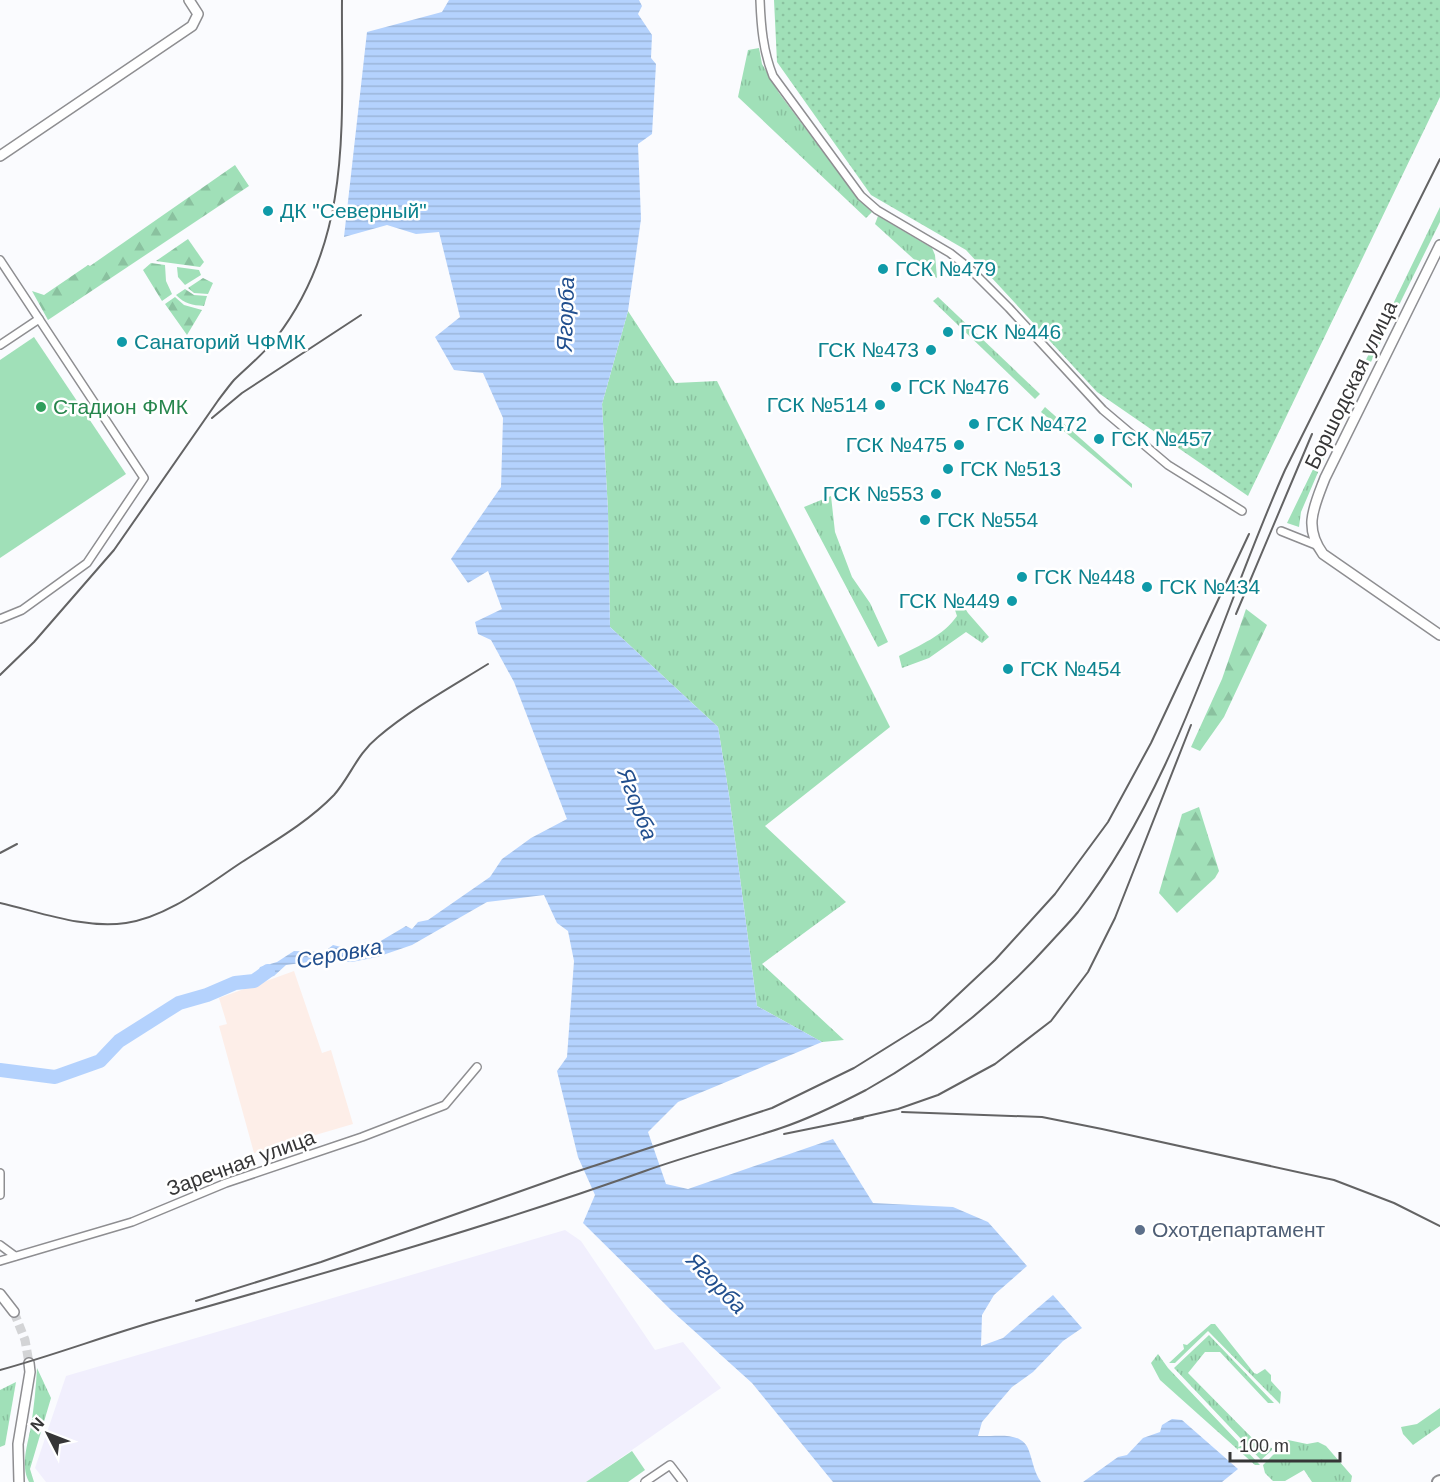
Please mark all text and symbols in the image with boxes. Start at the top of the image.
place label: ДК "Северный" [280,199,427,222]
marker: ДК "Северный" [261,204,275,218]
place label: ГСК №479 [895,257,996,280]
marker: ГСК №479 [876,262,890,276]
water label: Ягорба [552,276,579,353]
street label: Боршодская улица [1300,297,1401,473]
place label: ГСК №446 [960,320,1061,343]
marker: ГСК №446 [941,325,955,339]
place label: Санаторий ЧФМК [134,330,306,353]
marker: Санаторий ЧФМК [115,335,129,349]
place label: ГСК №473 [818,338,919,361]
marker: ГСК №473 [924,343,938,357]
place label: ГСК №476 [908,375,1009,398]
marker: ГСК №476 [889,380,903,394]
place label: ГСК №514 [767,393,868,416]
place label: Стадион ФМК [53,395,189,418]
marker: ГСК №514 [873,398,887,412]
marker: Стадион ФМК [34,400,48,414]
place label: ГСК №472 [986,412,1087,435]
marker: ГСК №472 [967,417,981,431]
place label: ГСК №457 [1111,427,1212,450]
marker: ГСК №457 [1092,432,1106,446]
place label: ГСК №475 [846,433,947,456]
marker: ГСК №475 [952,438,966,452]
place label: ГСК №513 [960,457,1061,480]
marker: ГСК №513 [941,462,955,476]
place label: ГСК №553 [823,482,924,505]
marker: ГСК №553 [929,487,943,501]
place label: ГСК №554 [937,508,1039,531]
marker: ГСК №554 [918,513,932,527]
place label: ГСК №448 [1034,565,1135,588]
marker: ГСК №448 [1015,570,1029,584]
place label: ГСК №434 [1159,575,1261,598]
marker: ГСК №434 [1140,580,1154,594]
place label: ГСК №449 [899,589,1000,612]
marker: ГСК №449 [1005,594,1019,608]
place label: ГСК №454 [1020,657,1122,680]
marker: ГСК №454 [1001,662,1015,676]
water label: Ягорба [612,764,663,844]
water label: Серовка [294,934,384,973]
street label: Заречная улица [164,1125,318,1200]
place label: Охотдепартамент [1152,1218,1325,1241]
marker: Охотдепартамент [1133,1223,1147,1237]
water label: Ягорба [681,1247,752,1319]
north arrow [18,1404,78,1464]
text: N [27,1414,47,1434]
scale bar [1230,1425,1340,1463]
text: 100 m [1239,1436,1289,1456]

